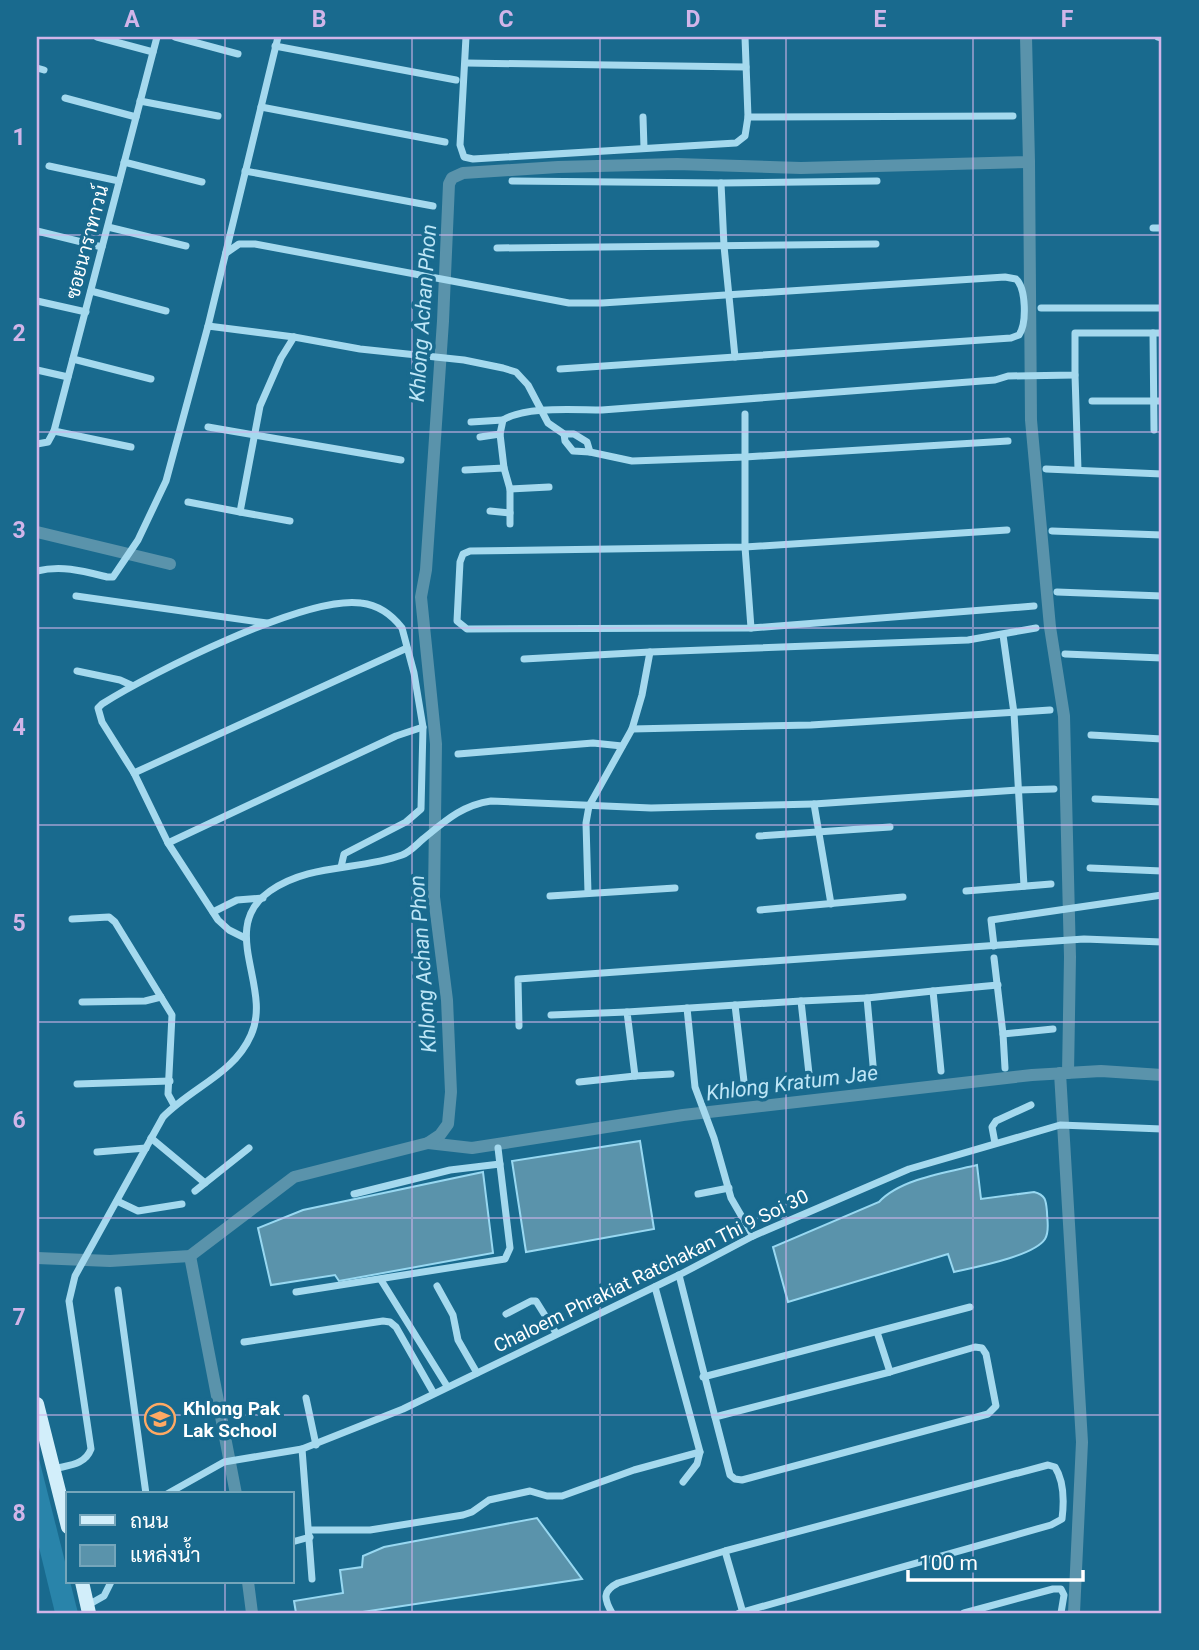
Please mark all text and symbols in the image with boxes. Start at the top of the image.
text: A [124,6,140,33]
text: B [312,6,326,33]
text: C [498,6,514,33]
text: D [686,6,700,33]
text: E [874,6,887,33]
text: F [1061,6,1074,33]
text: 1 [12,124,26,151]
street label: ซอยนาราทาวน์ [60,182,113,301]
water label: Khlong Achan Phon [405,223,441,403]
text: 2 [12,320,26,347]
text: 3 [12,517,26,544]
text: 4 [12,714,26,741]
water label: Khlong Achan Phon [405,874,441,1054]
text: 5 [12,910,26,937]
water label: Khlong Kratum Jae [705,1061,879,1105]
text: 6 [12,1107,26,1134]
street label: Chaloem Phrakiat Ratchakan Thi 9 Soi 30 [490,1184,812,1358]
text: 7 [12,1304,26,1331]
place label: Khlong Pak Lak School [183,1397,281,1442]
school or university icon: Khlong Pak Lak School [143,1402,177,1436]
legend [66,1492,294,1584]
text: 8 [12,1500,26,1527]
text: ถนน [130,1509,169,1533]
text: แหล่งน้ำ [130,1537,201,1567]
scale bar [908,1538,1084,1582]
text: 100 m [919,1551,978,1575]

